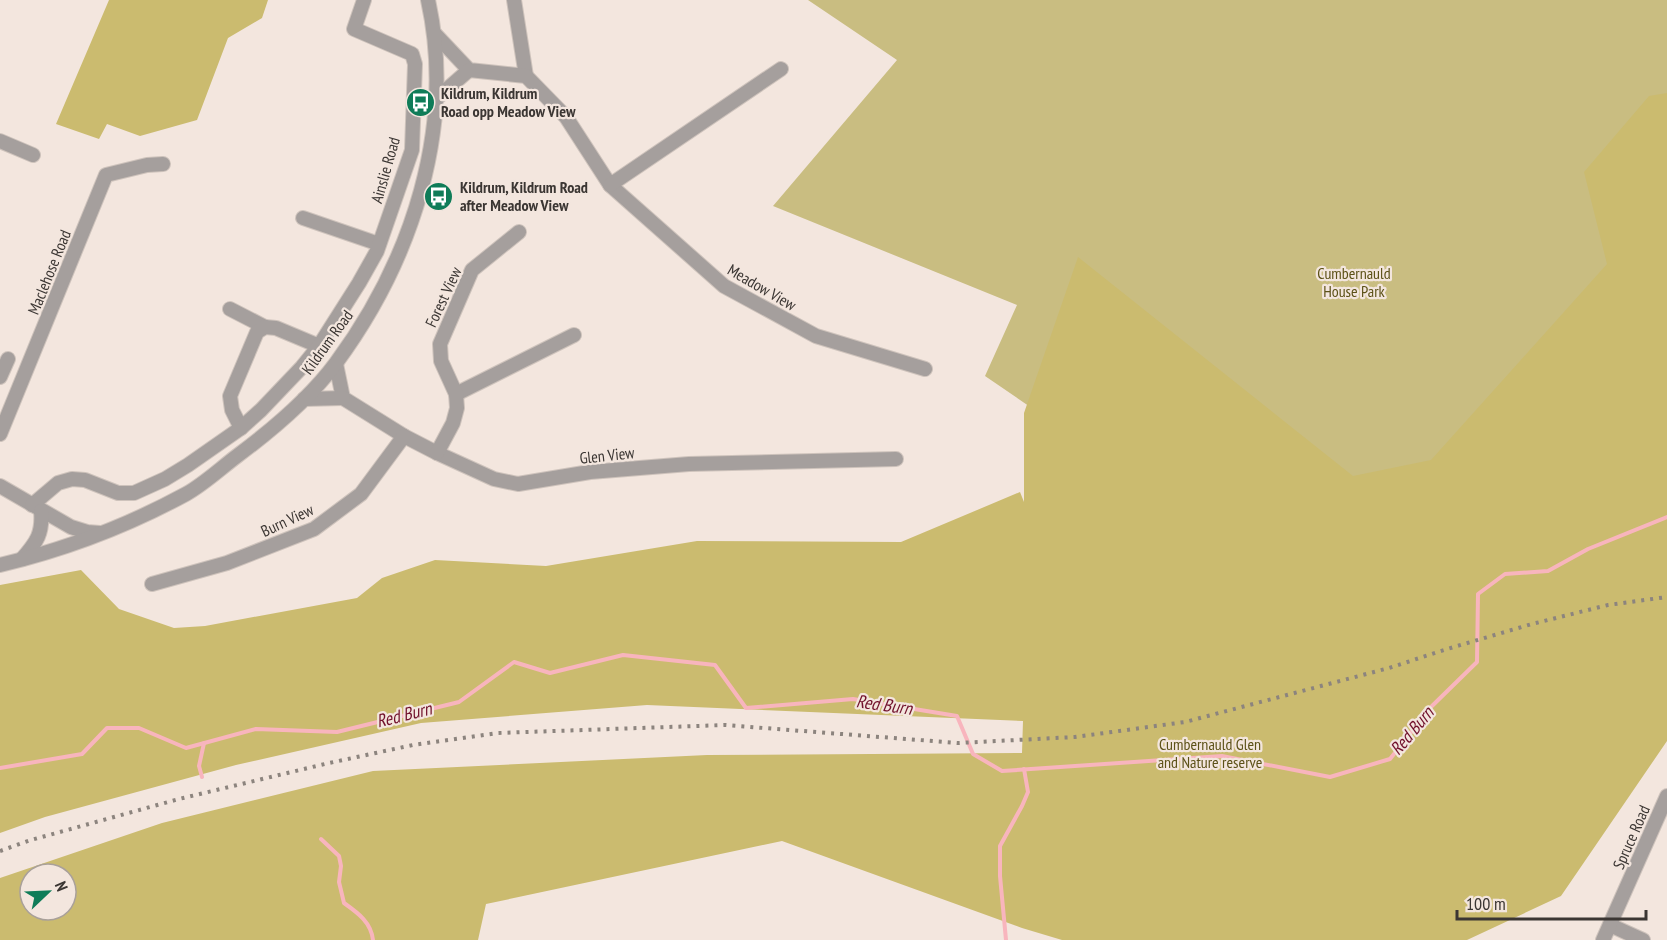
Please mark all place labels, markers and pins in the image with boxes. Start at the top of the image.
place label: Kildrum, Kildrum Road opp Meadow View [441,83,576,121]
bus stop icon: Kildrum, Kildrum Road opp Meadow View [404,86,436,118]
place label: Kildrum, Kildrum Road after Meadow View [460,177,588,215]
bus stop icon: Kildrum, Kildrum Road after Meadow View [423,180,455,212]

